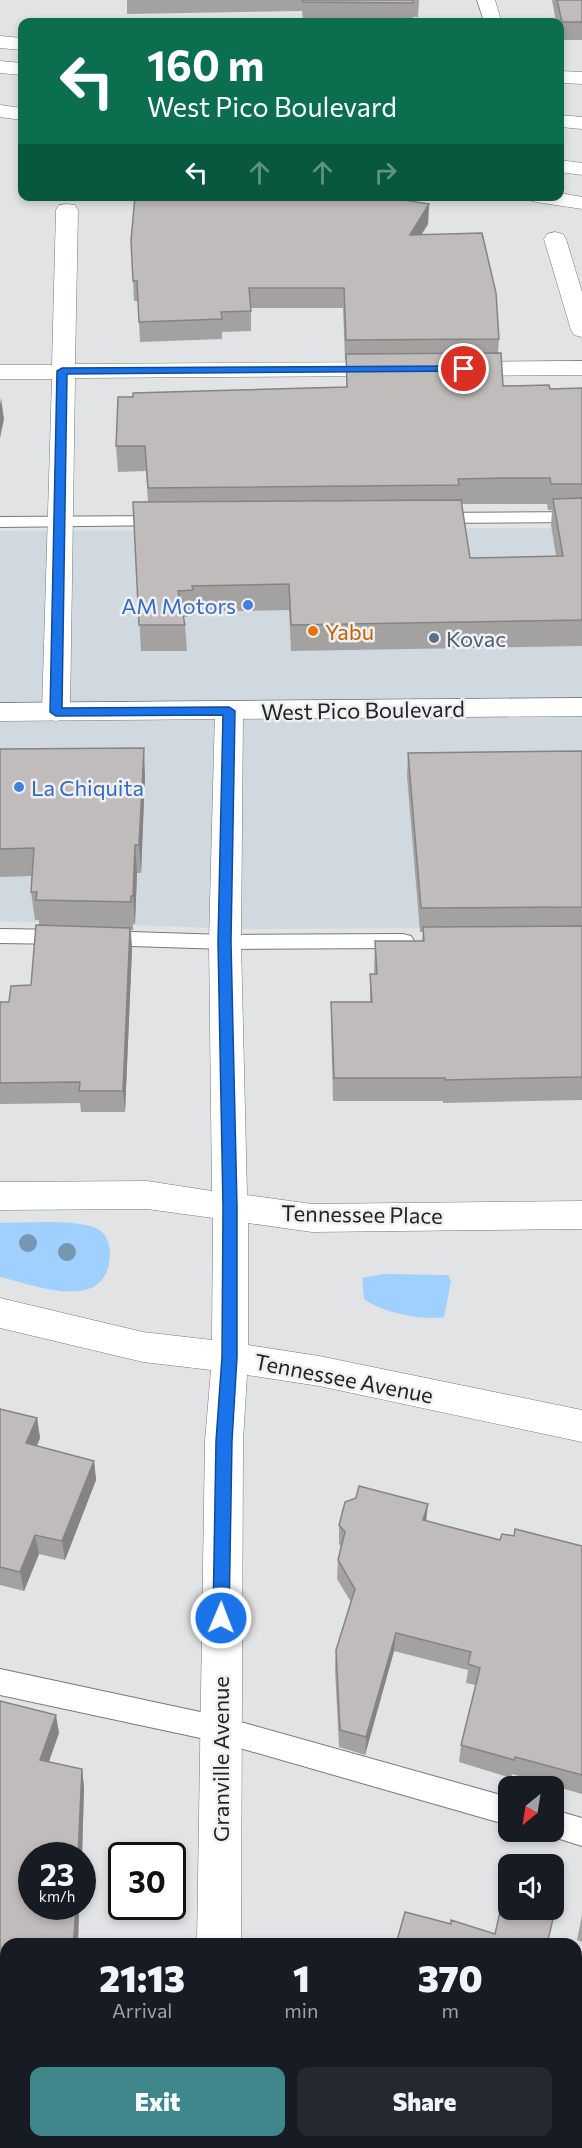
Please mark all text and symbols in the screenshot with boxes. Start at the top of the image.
text: 160 m [147,38,265,90]
icon: left [48,42,126,120]
text: West Pico Boulevard [147,90,397,123]
icon: left [180,156,213,189]
icon: ahead [243,156,276,189]
icon: ahead [306,156,339,189]
icon: right [369,156,402,189]
pin [438,343,489,394]
icon: arrive [447,352,480,385]
place label: AM Motors [121,592,236,619]
marker: AM Motors [241,598,255,612]
place label: Yabu [325,618,374,645]
marker: Yabu [306,624,320,638]
place label: Kovac [446,625,506,652]
marker: Kovac [427,631,441,645]
street label: West Pico Boulevard [261,695,465,725]
place label: La Chiquita [31,774,144,801]
marker: La Chiquita [12,780,26,794]
street label: Tennessee Place [281,1199,443,1229]
street label: Tennessee Avenue [252,1347,436,1409]
position arrow [189,1586,253,1650]
street label: Granville Avenue [207,1676,234,1842]
north arrow [498,1776,564,1842]
map controls [498,1776,564,1920]
speed limit sign: 30 [108,1842,186,1920]
button: sound [498,1854,564,1920]
text: 23 [40,1855,74,1892]
text: km/h [39,1887,75,1905]
text: 21:13 [99,1955,185,1999]
text: 1 [293,1955,310,1999]
text: 370 [418,1955,483,1999]
text: Arrival [112,1998,172,2022]
text: min [284,1998,318,2022]
text: m [441,1998,459,2022]
button: Exit [30,2067,285,2136]
button: Share [297,2067,552,2136]

